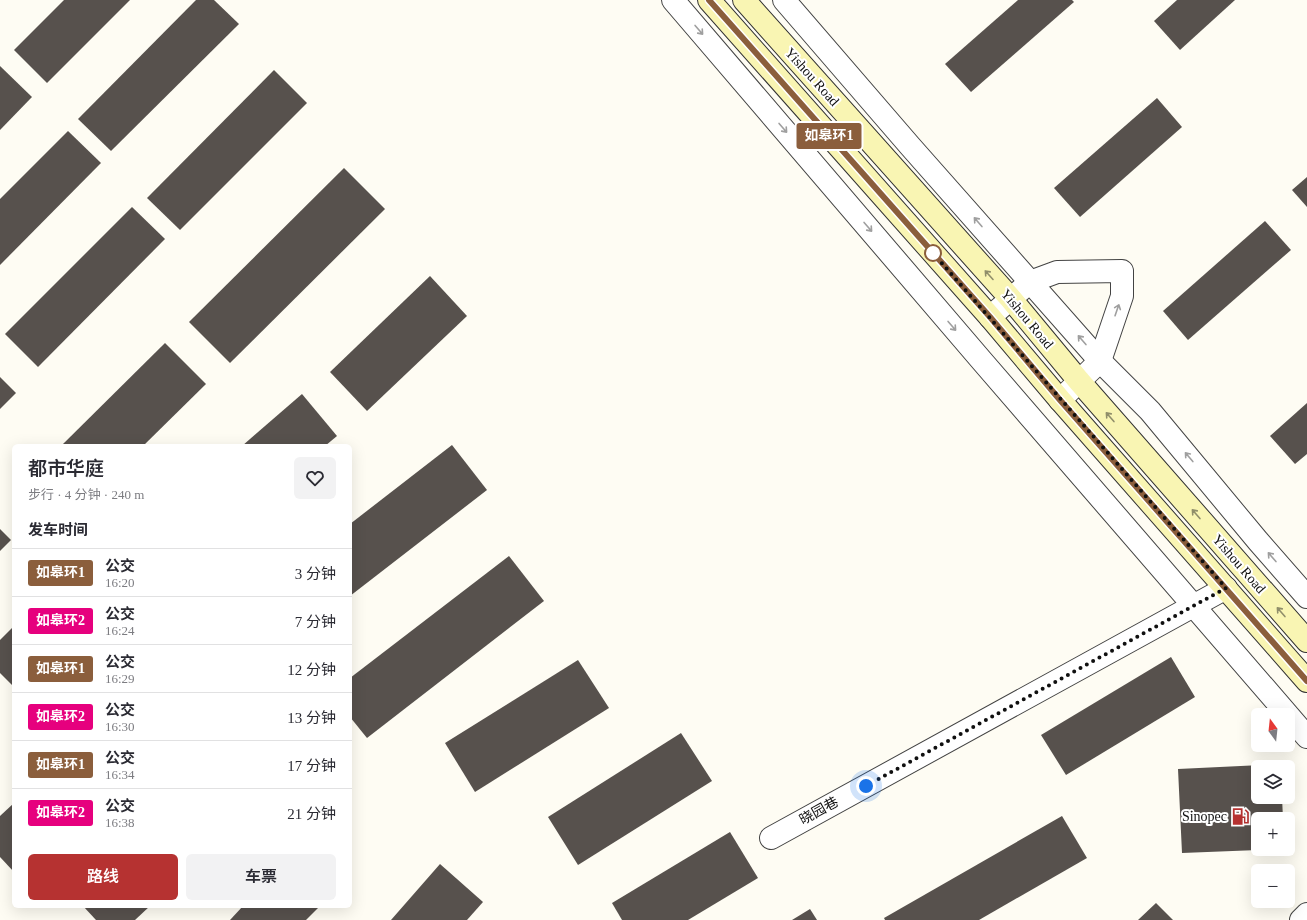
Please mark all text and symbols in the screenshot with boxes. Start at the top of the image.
one-way arrow [694,24,703,35]
street label: Yishou Road [782,45,842,109]
one-way arrow [779,123,788,134]
line badge: 如皋环1 [801,123,857,149]
text: 如皋环1 [805,128,854,143]
one-way arrow [973,217,982,227]
one-way arrow [863,222,872,232]
unlabelled marker [924,244,942,262]
one-way arrow [984,270,994,280]
street label: Yishou Road [998,286,1056,352]
one-way arrow [1114,304,1121,317]
one-way arrow [948,321,957,331]
one-way arrow [1078,335,1087,346]
one-way arrow [1106,412,1115,422]
one-way arrow [1184,452,1193,462]
button: heart [294,457,336,499]
text: 都市华庭 [28,458,104,479]
text: 步行 · 4 分钟 · 240 m [28,487,144,502]
one-way arrow [1191,509,1200,520]
text: 发车时间 [28,522,88,538]
street label: Yishou Road [1209,532,1269,596]
one-way arrow [1268,551,1277,562]
text: 公交 [105,558,135,574]
text: 如皋环1 [36,565,85,580]
text: 3 分钟 [295,566,336,582]
text: 16:20 [105,575,135,590]
text: 公交 [105,606,135,622]
one-way arrow [1277,607,1286,617]
text: 如皋环2 [36,613,85,628]
text: 7 分钟 [295,614,336,630]
text: 16:24 [105,623,135,638]
text: 公交 [105,654,135,670]
text: 如皋环1 [36,661,85,676]
text: 12 分钟 [287,662,336,678]
text: 16:29 [105,671,135,686]
text: 公交 [105,702,135,718]
north arrow [1251,708,1295,752]
map controls [1251,708,1295,908]
text: 如皋环2 [36,709,85,724]
text: 13 分钟 [287,710,336,726]
text: 16:30 [105,719,135,734]
text: 公交 [105,750,135,766]
text: 如皋环1 [36,757,85,772]
text: 17 分钟 [287,758,336,774]
button: layers [1251,760,1295,804]
text: 16:34 [105,767,135,782]
your location [856,776,876,796]
street label: 晓园巷 [797,794,841,828]
text: 公交 [105,798,135,814]
text: 如皋环2 [36,805,85,820]
text: 21 分钟 [287,806,336,822]
fuel station icon: Sinopec [1230,806,1250,826]
place label: Sinopec [1182,809,1227,824]
button: + [1251,812,1295,856]
text: 16:38 [105,815,135,830]
button: 路线 [28,854,178,900]
button: 车票 [186,854,336,900]
button: − [1251,864,1295,908]

